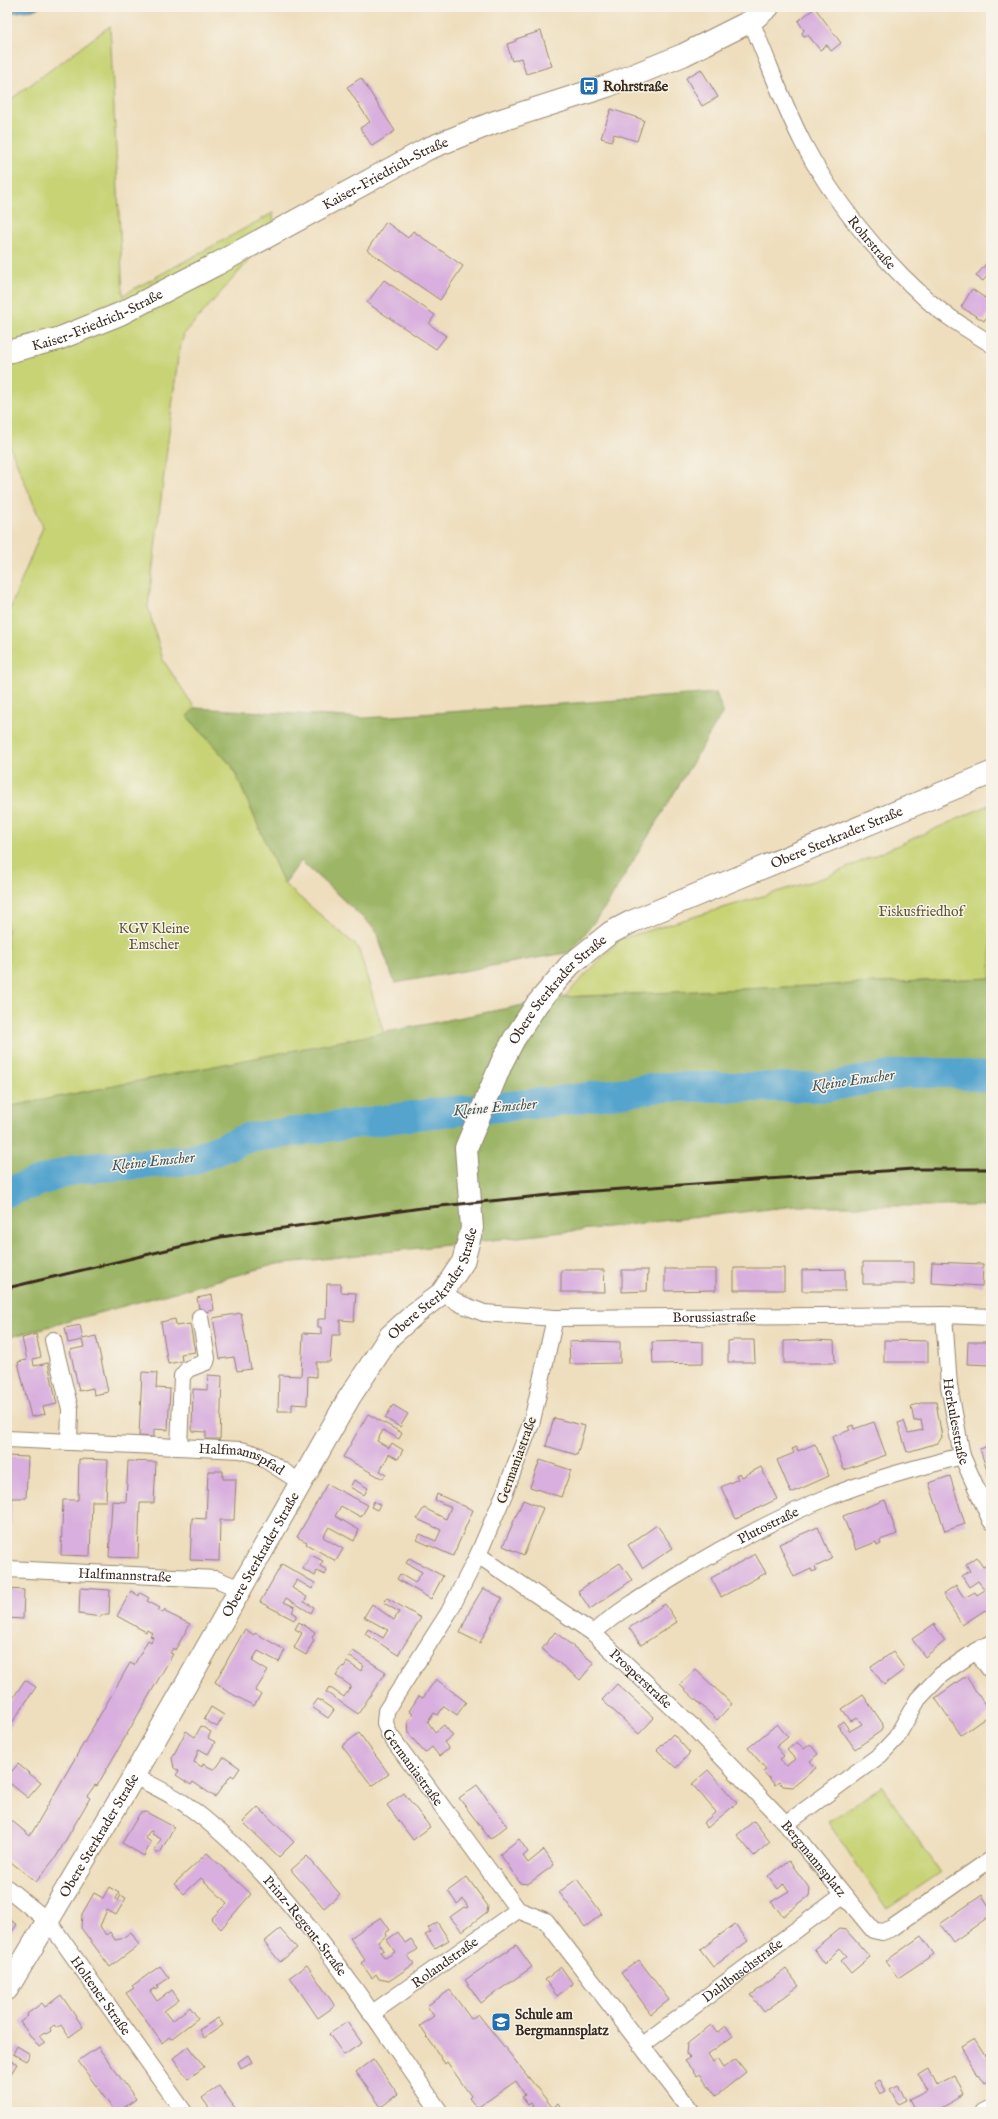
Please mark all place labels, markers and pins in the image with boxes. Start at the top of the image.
bus stop icon: Rohrstraße [578,75,600,97]
place label: Rohrstraße [603,78,669,96]
place label: Schule am Bergmannsplatz [515,2006,609,2040]
school or university icon: Schule am Bergmannsplatz [490,2011,512,2033]

